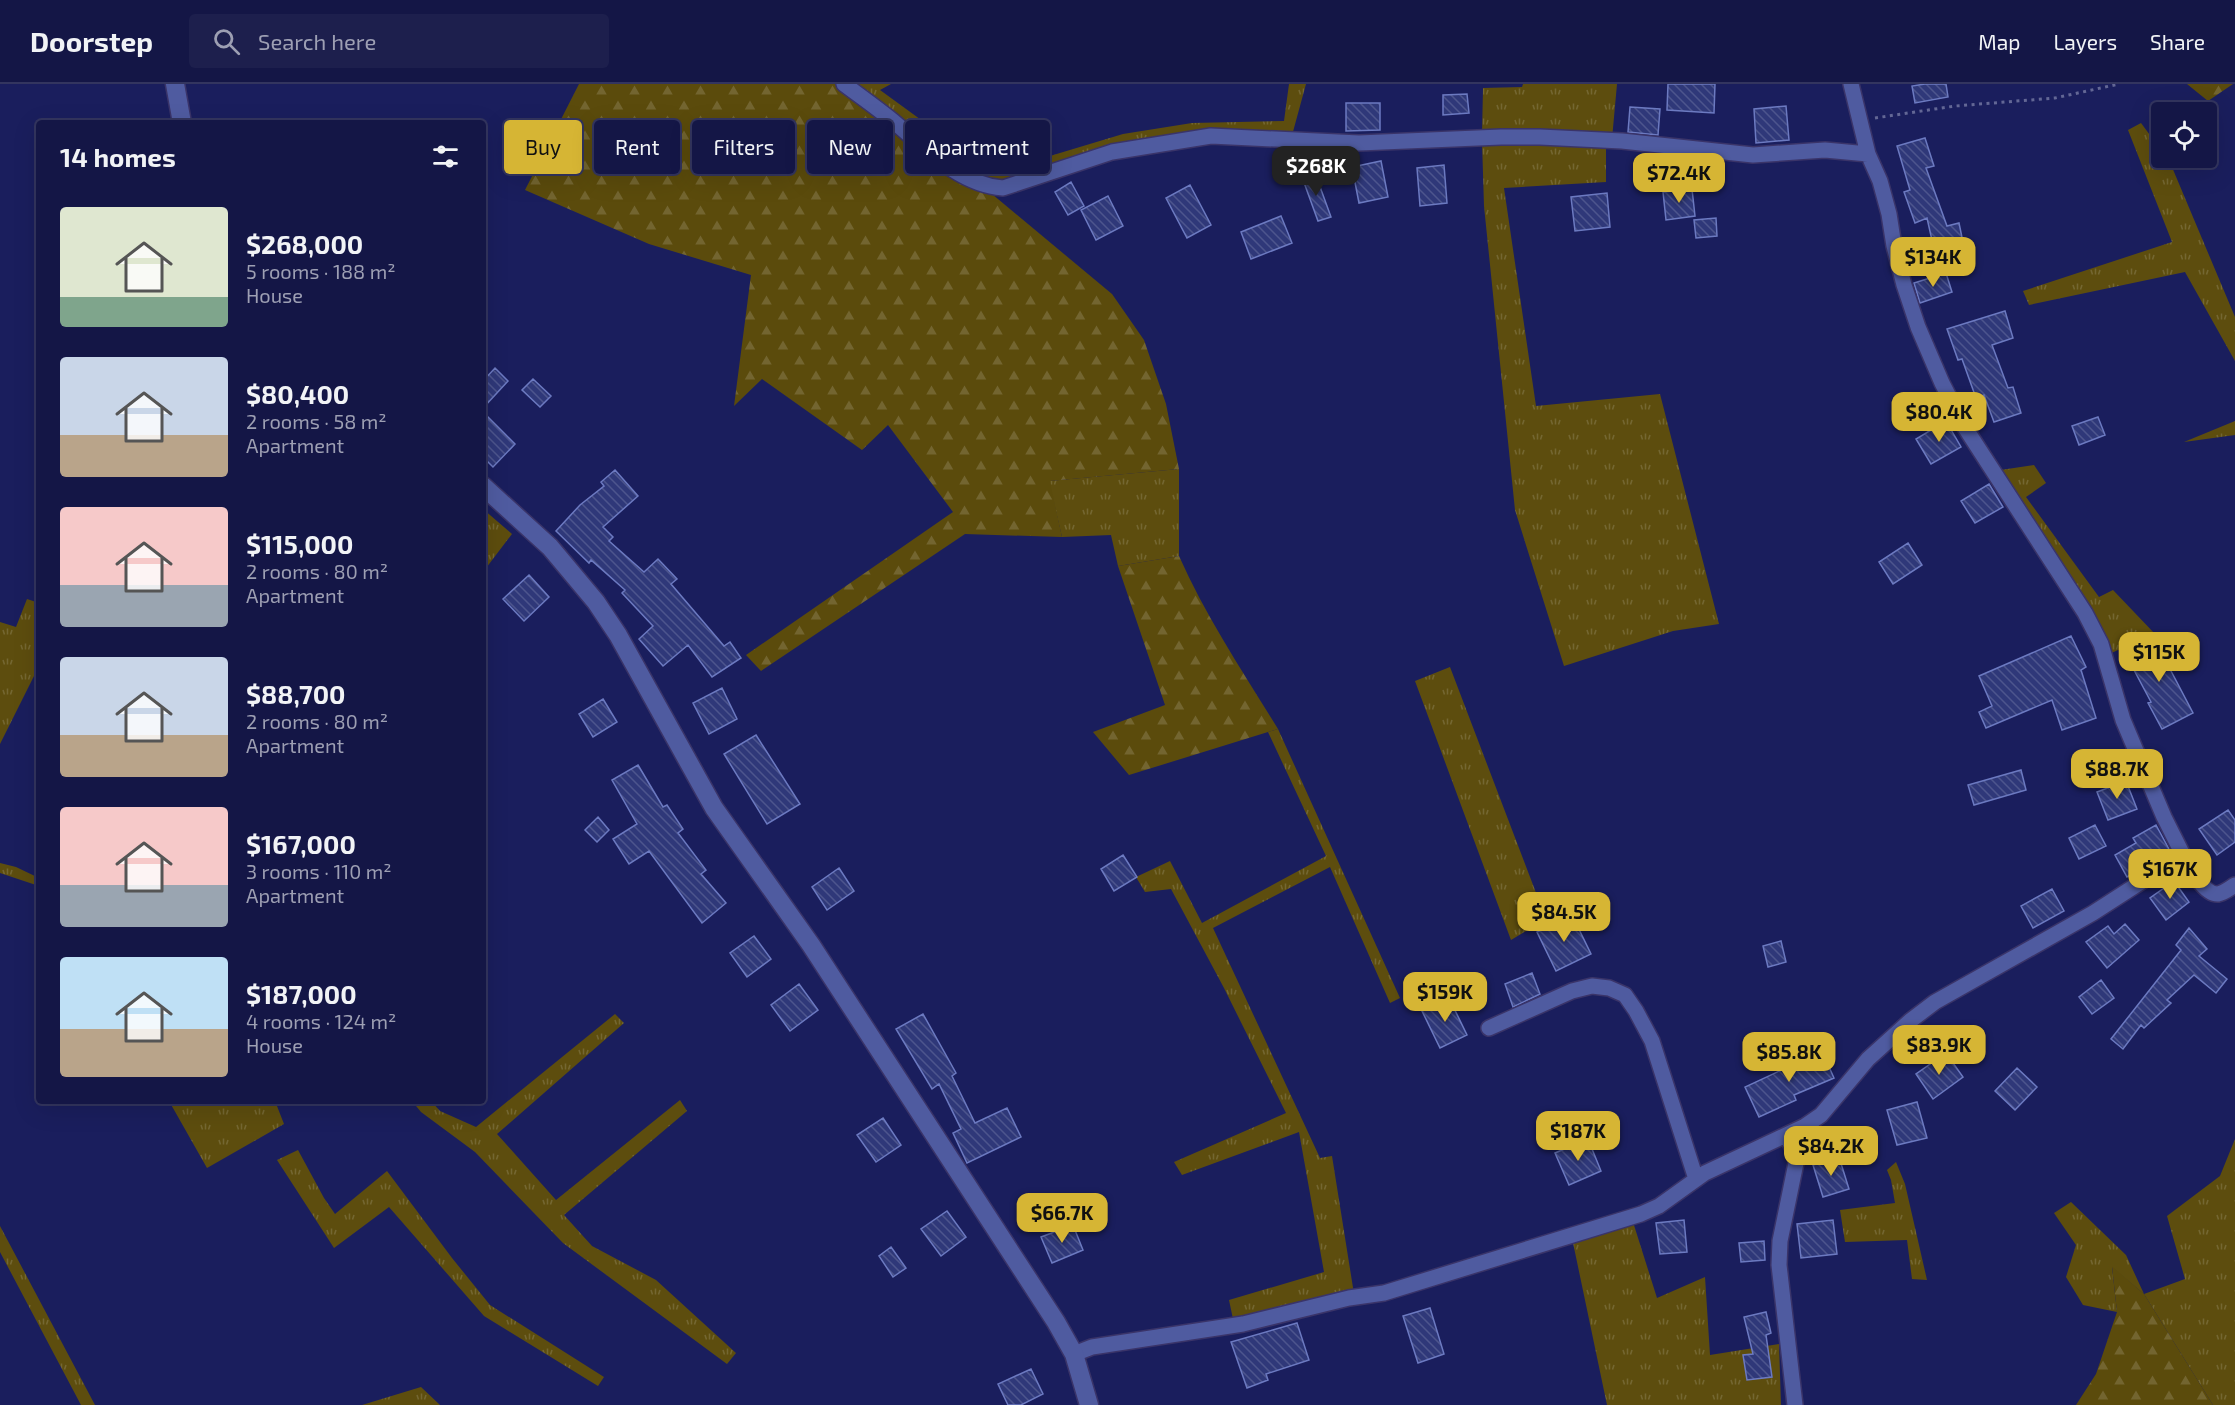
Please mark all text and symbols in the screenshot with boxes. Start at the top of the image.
search box [189,14,609,68]
text: Doorstep [30,24,153,58]
icon: search [210,25,243,58]
text: Search here [258,28,376,54]
text: Map [1978,29,2020,54]
text: Layers [2053,29,2117,54]
text: Share [2150,29,2205,54]
map controls [2151,102,2217,168]
button: locate [2151,102,2217,168]
chip: Buy [504,120,582,174]
chip: Rent [594,120,680,174]
chip: Filters [692,120,795,174]
chip: New [807,120,893,174]
chip: Apartment [905,120,1050,174]
icon: filters [429,140,462,173]
text: 14 homes [60,141,176,172]
pin: $268K [1274,146,1358,197]
text: $268K [1286,153,1346,177]
pin: $72.4K [1630,153,1728,204]
text: $72.4K [1647,160,1711,184]
text: $268,000 [246,228,363,259]
icon: home [108,231,180,303]
pin: $134K [1891,237,1975,288]
text: $134K [1905,244,1962,268]
text: 5 rooms · 188 m² [246,259,395,283]
text: House [246,283,303,307]
text: $80,400 [246,378,349,409]
icon: home [108,381,180,453]
pin: $80.4K [1890,392,1988,443]
text: $80.4K [1906,399,1972,423]
text: 2 rooms · 58 m² [246,409,387,433]
text: Apartment [246,433,344,457]
text: $115,000 [246,528,353,559]
icon: home [108,531,180,603]
text: 2 rooms · 80 m² [246,559,388,583]
text: Apartment [246,583,344,607]
pin: $115K [2117,632,2201,683]
text: $115K [2133,639,2185,663]
text: $88,700 [246,678,345,709]
icon: home [108,681,180,753]
text: 2 rooms · 80 m² [246,709,388,733]
text: Apartment [246,733,344,757]
pin: $88.7K [2068,749,2166,800]
text: $88.7K [2085,756,2149,780]
text: $167,000 [246,828,356,859]
icon: home [108,831,180,903]
pin: $167K [2128,849,2212,900]
text: $167K [2142,856,2198,880]
text: 3 rooms · 110 m² [246,859,392,883]
text: Apartment [246,883,344,907]
pin: $84.5K [1515,892,1613,943]
text: $84.5K [1531,899,1597,923]
pin: $159K [1403,972,1487,1023]
text: $187,000 [246,978,357,1009]
text: $159K [1417,979,1473,1003]
icon: home [108,981,180,1053]
text: 4 rooms · 124 m² [246,1009,396,1033]
pin: $83.9K [1890,1025,1988,1076]
pin: $85.8K [1740,1032,1838,1083]
text: $83.9K [1907,1032,1971,1056]
text: House [246,1033,303,1057]
text: $85.8K [1756,1039,1822,1063]
pin: $187K [1536,1111,1620,1162]
text: $187K [1550,1118,1606,1142]
pin: $84.2K [1782,1126,1880,1177]
text: $84.2K [1798,1133,1864,1157]
pin: $66.7K [1013,1193,1111,1244]
text: $66.7K [1031,1200,1093,1224]

